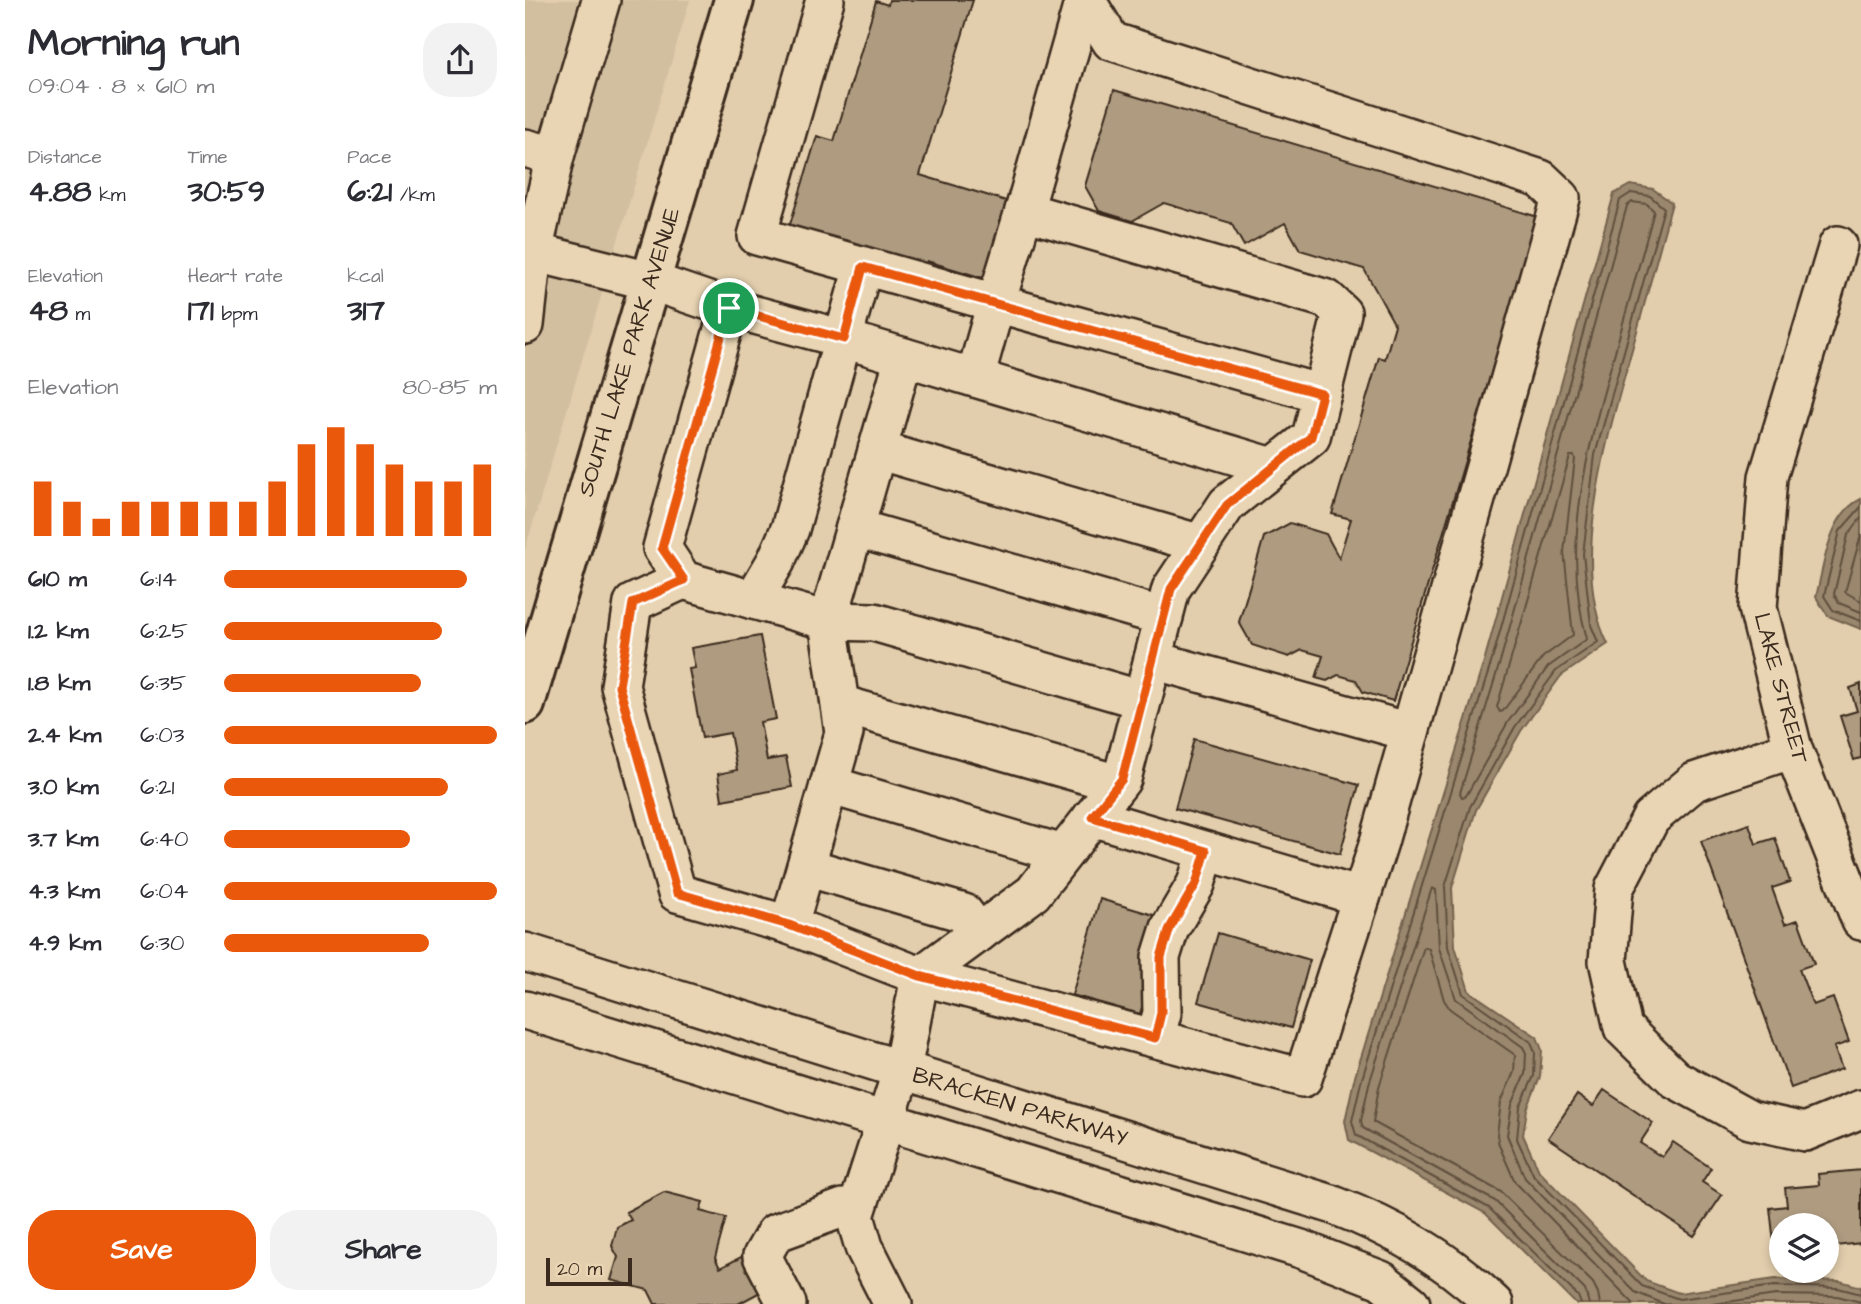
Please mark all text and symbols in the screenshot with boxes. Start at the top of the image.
text: Morning run [28,18,240,70]
button: share [423,23,497,97]
text: 09:04 · 8 × 610 m [28,70,214,102]
text: Distance [28,144,102,171]
text: Time [188,144,227,171]
text: Pace [347,144,391,171]
text: 4.88 [28,171,92,213]
text: 30:59 [188,171,265,213]
text: 6:21 [347,171,392,213]
text: km [92,182,126,209]
text: /km [392,182,435,209]
street label: SOUTH LAKE PARK AVENUE [570,203,688,500]
text: Elevation [28,263,103,290]
text: Heart rate [188,263,283,290]
text: kcal [347,263,384,290]
pin [699,278,759,338]
icon: arrive [710,289,748,327]
text: 48 [28,290,68,332]
text: 171 [188,290,214,332]
text: 317 [347,290,385,332]
text: m [68,301,90,328]
text: bpm [214,301,257,328]
text: Elevation [28,371,119,403]
text: 80–85 m [402,371,497,403]
text: 610 m [28,563,87,595]
text: 6:14 [140,563,177,595]
street label: LAKE STREET [1746,609,1817,767]
text: 1.2 km [28,615,89,647]
text: 6:25 [140,615,188,647]
text: 1.8 km [28,667,90,699]
text: 6:35 [140,667,186,699]
text: 2.4 km [28,719,101,751]
text: 6:03 [140,719,184,751]
text: 3.0 km [28,771,99,803]
text: 6:21 [140,771,174,803]
text: 3.7 km [28,823,98,855]
text: 6:40 [140,823,188,855]
text: 4.3 km [28,875,100,907]
text: 6:04 [140,875,188,907]
text: 4.9 km [28,927,101,959]
text: 6:30 [140,927,184,959]
street label: BRACKEN PARKWAY [909,1059,1131,1155]
button: Save [28,1210,256,1290]
button: Share [270,1210,497,1290]
map controls [1769,1213,1839,1283]
button: layers [1769,1213,1839,1283]
scale bar [546,1255,632,1287]
text: 20 m [557,1256,602,1283]

